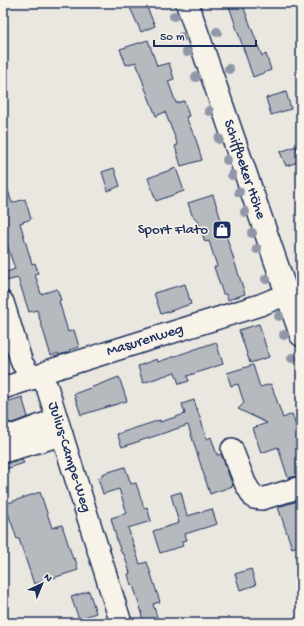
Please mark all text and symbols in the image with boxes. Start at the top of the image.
scale bar [154,22,256,48]
text: 50 m [160,31,185,45]
street label: Schiffbeker Höhe [219,117,270,222]
shop icon: Sport Flato [211,219,233,241]
place label: Sport Flato [138,221,208,239]
street label: Masurenweg [105,320,186,361]
street label: Julius-Campe-Weg [43,400,95,515]
north arrow [22,564,62,604]
text: N [41,571,54,585]

